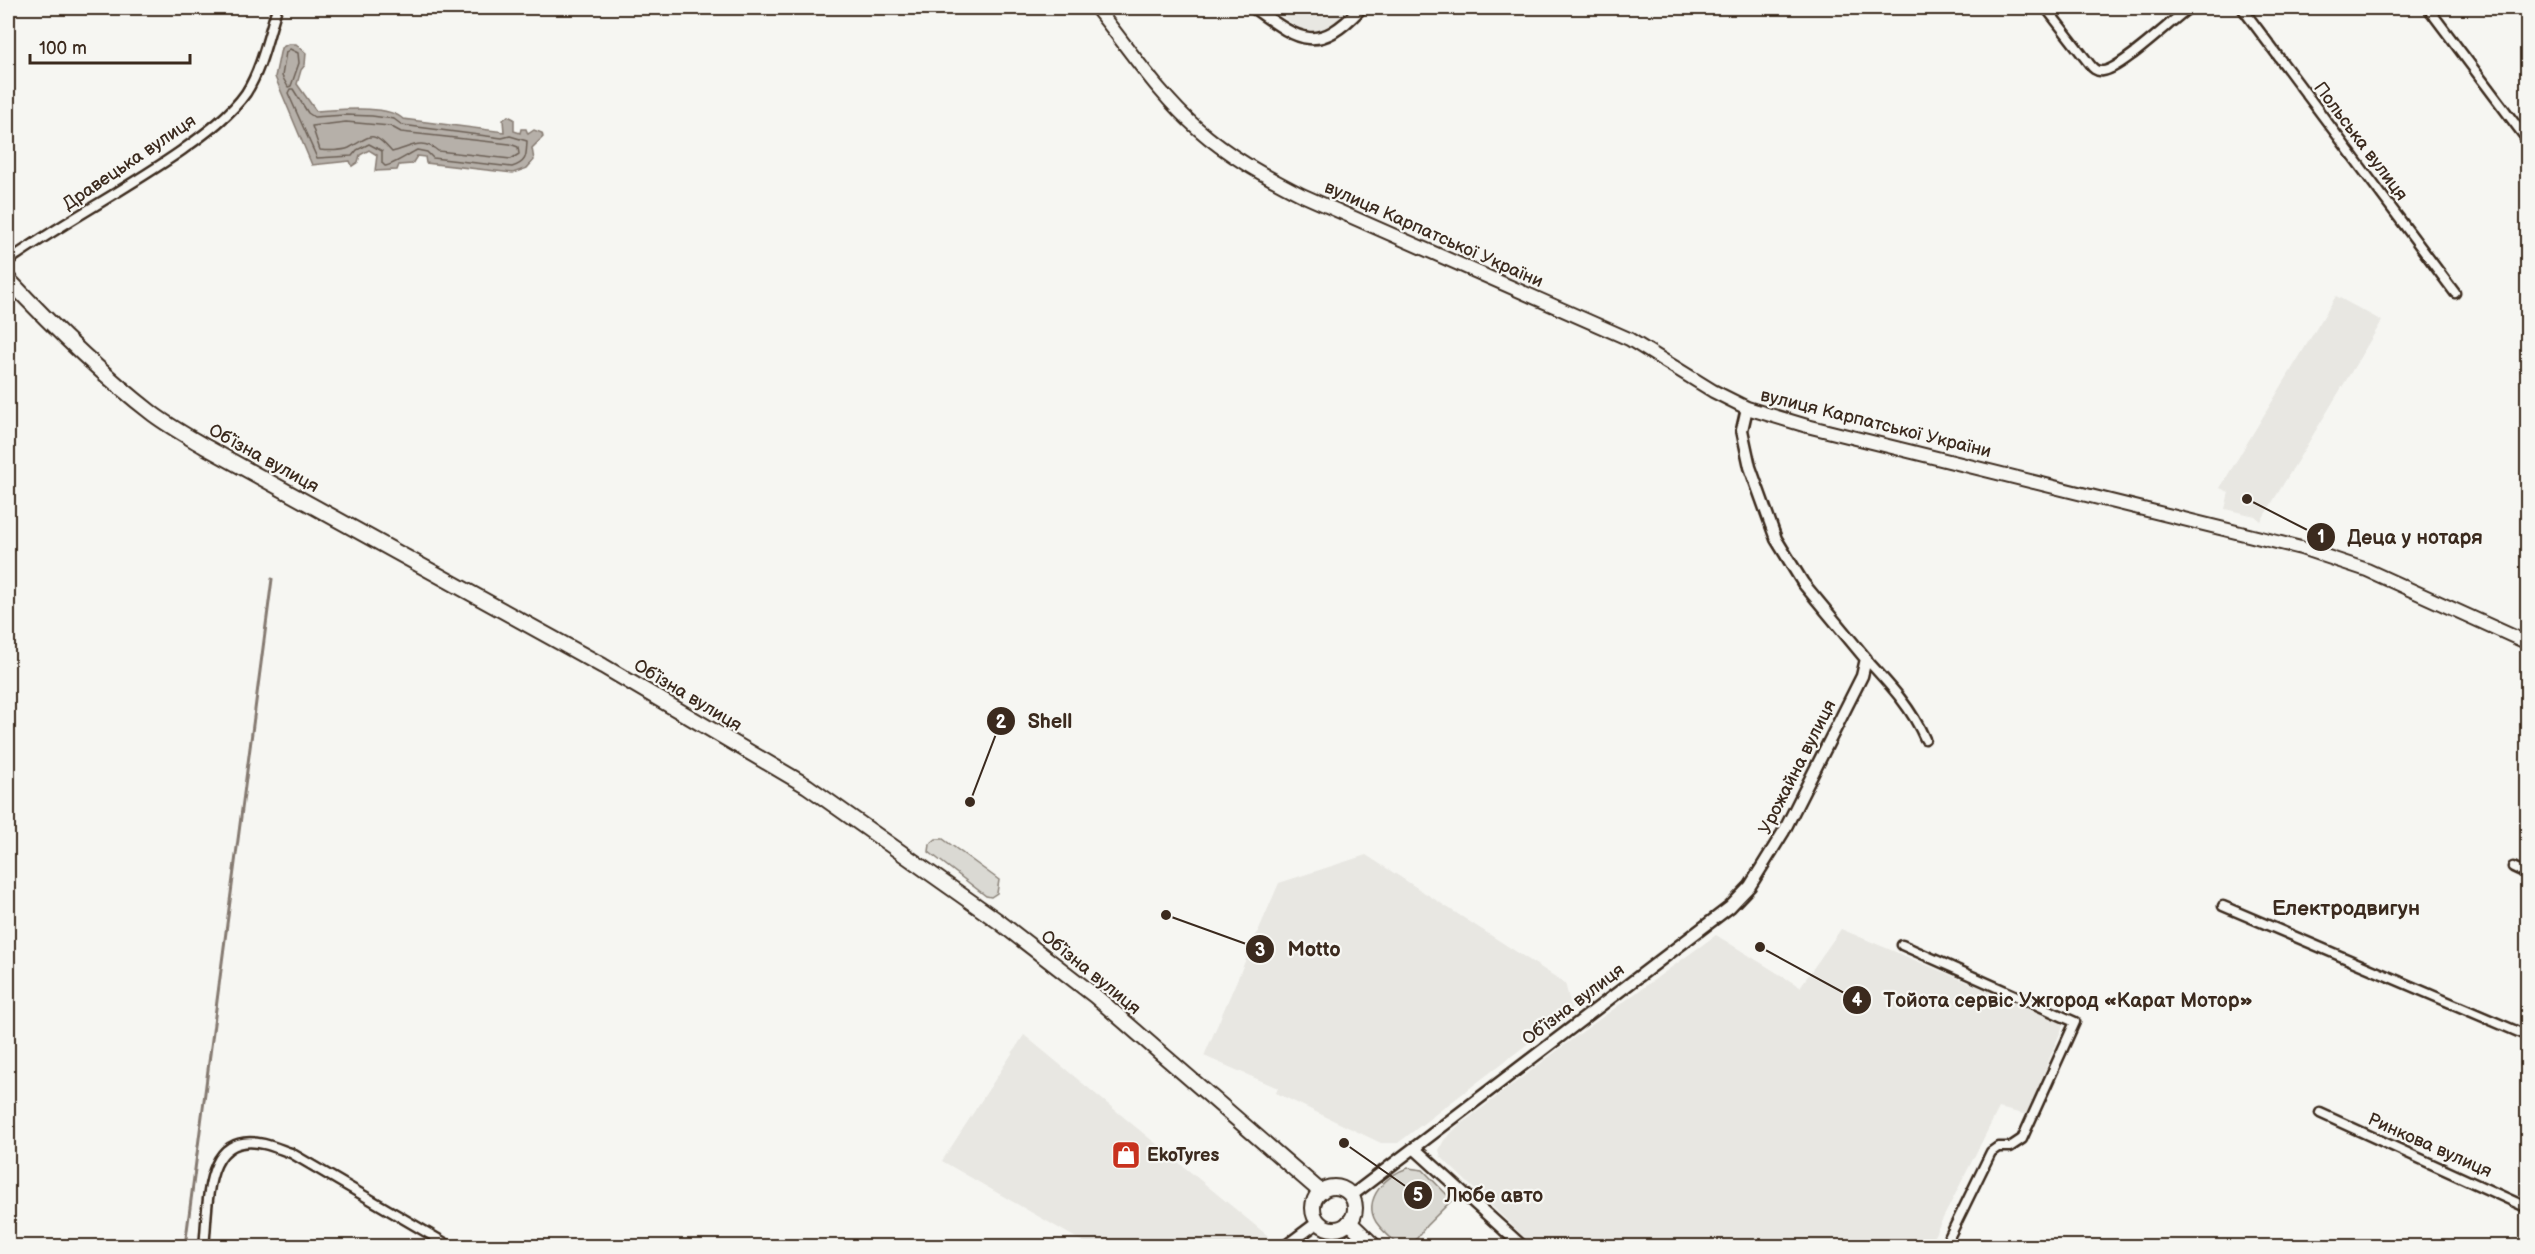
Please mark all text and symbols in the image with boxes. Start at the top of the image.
scale bar [30,27,190,65]
text: 100 m [39,38,87,59]
street label: Польська вулиця [2309,78,2412,205]
street label: Дравецька вулиця [59,110,200,215]
street label: вулиця Карпатської України [1321,177,1546,292]
street label: вулиця Карпатської України [1758,385,1993,462]
street label: Обʼїзна вулиця [205,420,322,497]
callout: Деца у нотаря [2306,518,2495,556]
text: Деца у нотаря [2347,526,2483,550]
text: 1 [2317,527,2325,548]
street label: Обʼїзна вулиця [630,655,746,736]
street label: Урожайна вулиця [1754,696,1840,838]
callout: Shell [986,702,1085,740]
text: Shell [1028,710,1072,734]
text: 2 [996,712,1007,733]
district label: Електродвигун [2272,896,2420,921]
street label: Обʼїзна вулиця [1036,926,1145,1019]
callout: Motto [1245,930,1352,968]
text: Motto [1287,938,1341,962]
text: 3 [1255,940,1265,961]
street label: Обʼїзна вулиця [1518,959,1629,1050]
callout: Тойота сервіс Ужгород «Карат Мотор» [1842,981,2265,1019]
text: Тойота сервіс Ужгород «Карат Мотор» [1883,989,2253,1013]
text: 4 [1852,990,1863,1011]
street label: Ринкова вулиця [2364,1109,2495,1182]
shop icon: EkoTyres [1110,1139,1142,1171]
place label: EkoTyres [1147,1145,1219,1166]
callout: Любе авто [1403,1176,1555,1214]
text: Любе авто [1444,1184,1543,1208]
text: 5 [1413,1185,1423,1206]

